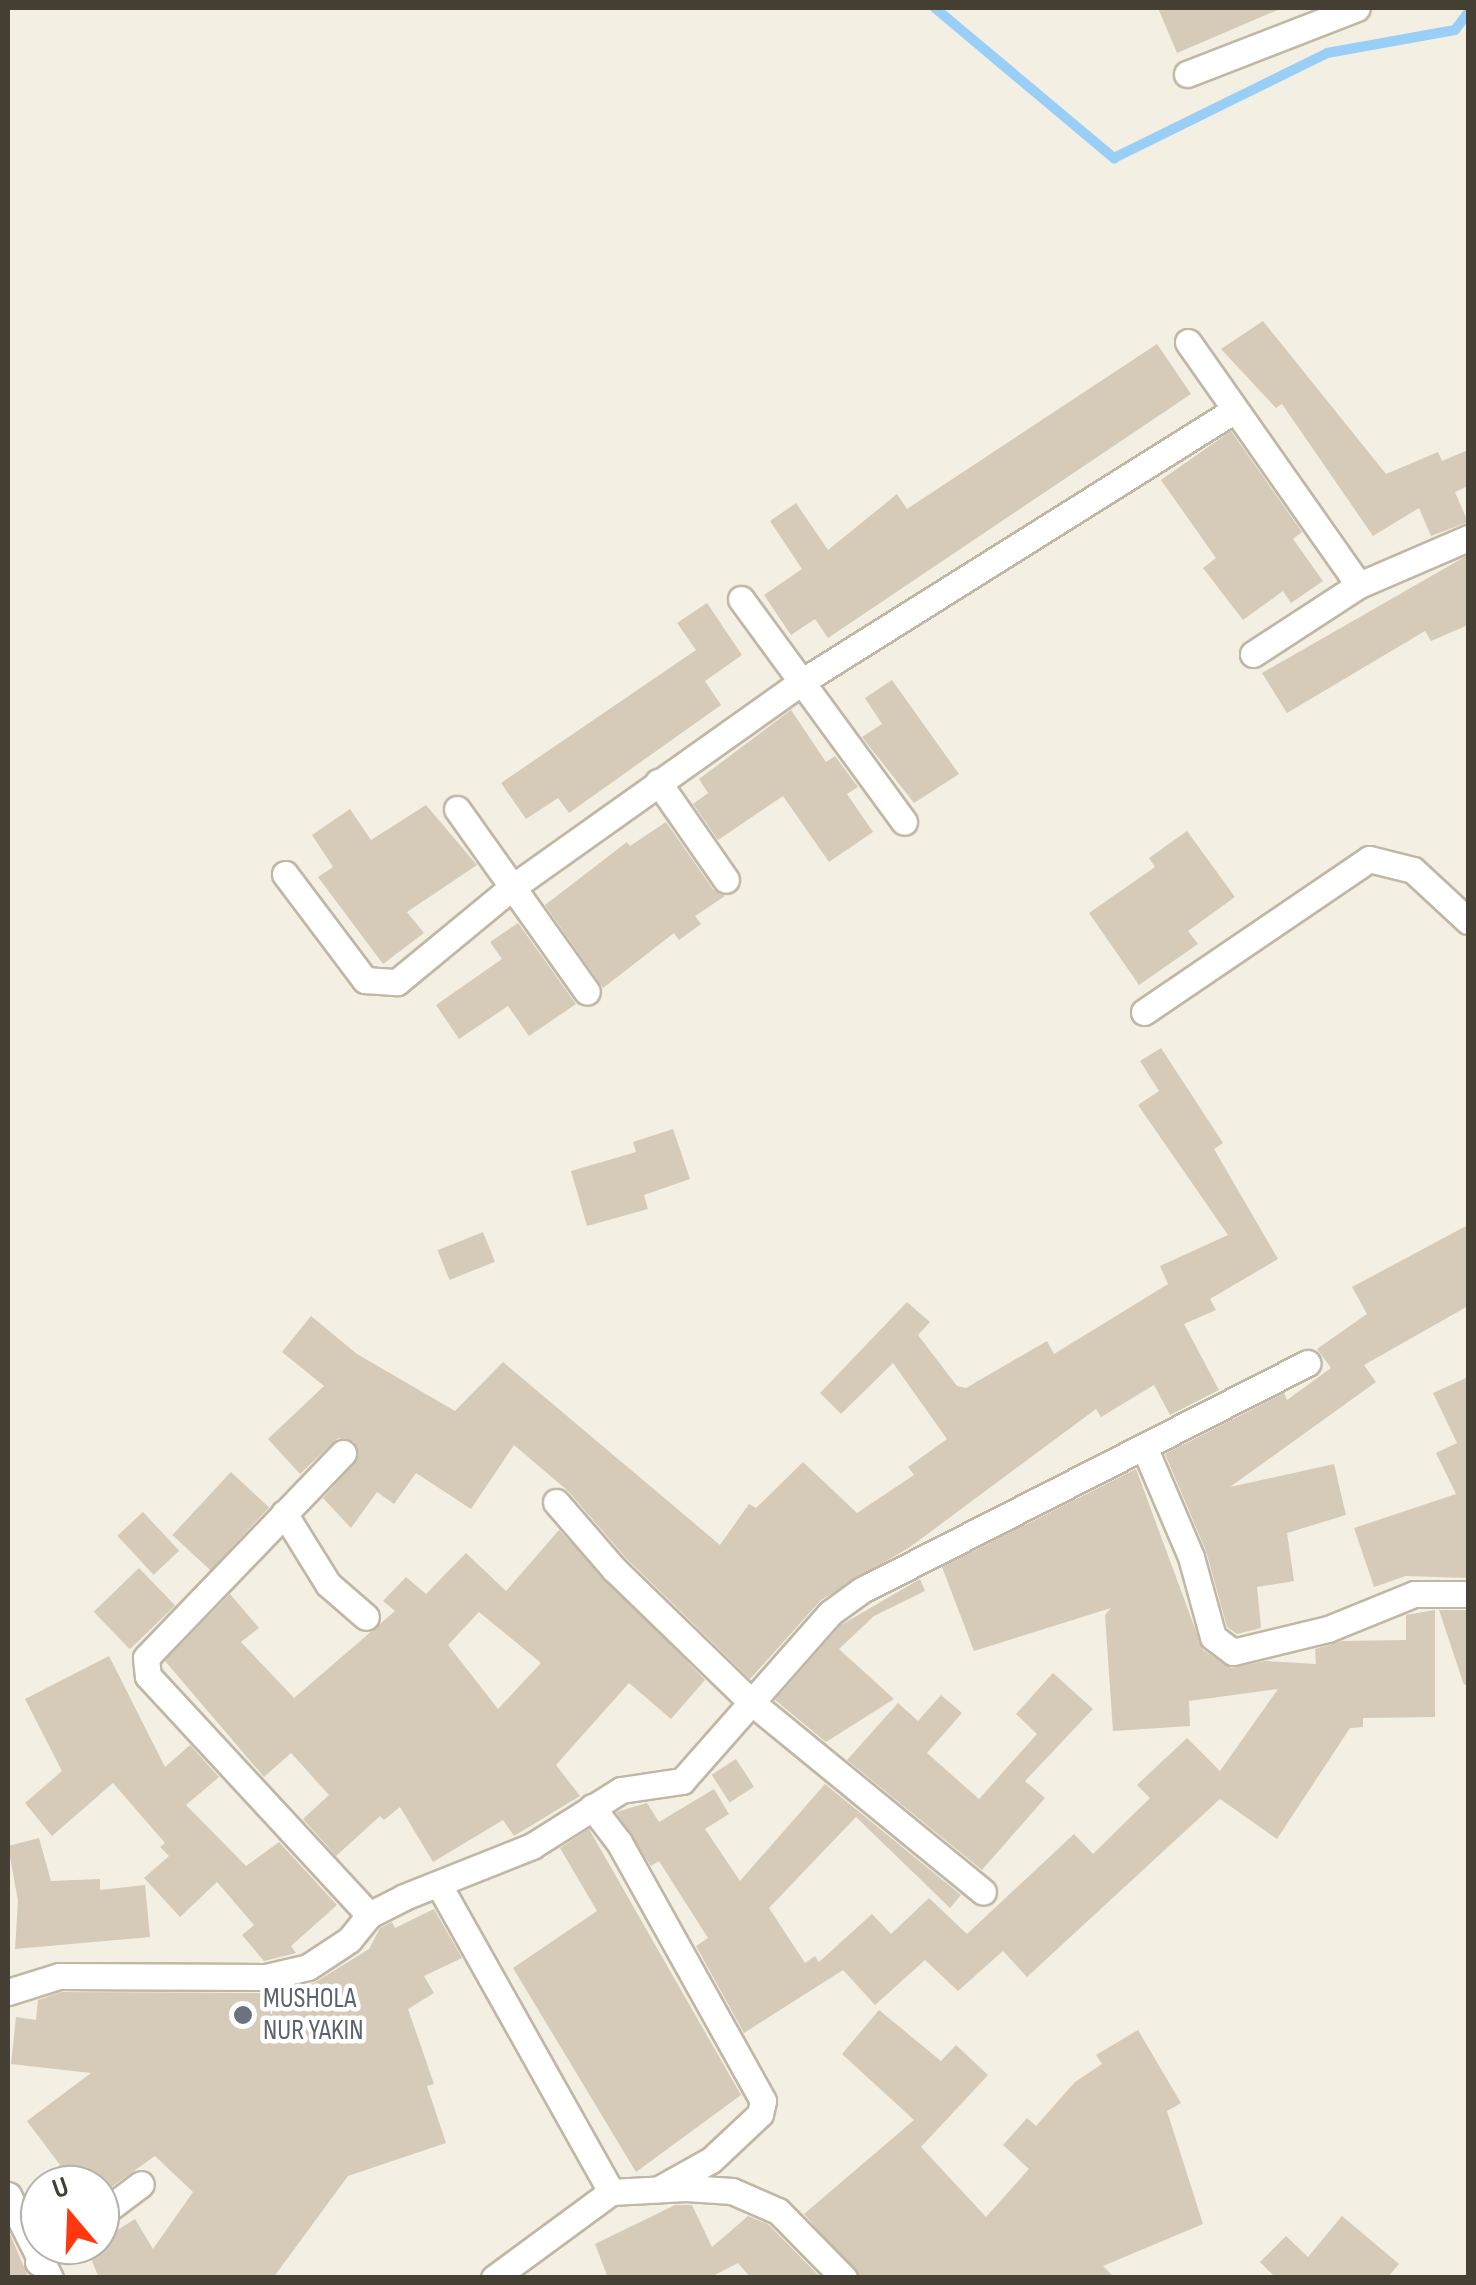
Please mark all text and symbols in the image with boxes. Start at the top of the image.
place label: MUSHOLA NUR YAKIN [263,1982,363,2048]
marker: MUSHOLA NUR YAKIN [232,2004,254,2026]
north arrow [20,2165,120,2265]
text: U [48,2170,73,2206]

